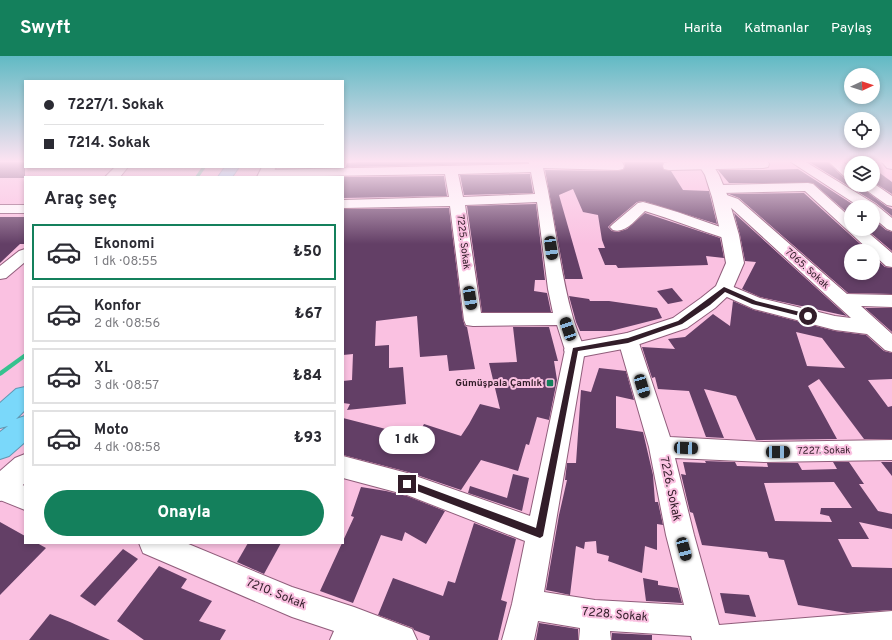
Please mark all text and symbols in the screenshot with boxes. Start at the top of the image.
text: Swyft [20,16,71,40]
text: Harita [684,20,722,37]
text: Katmanlar [744,20,809,37]
text: Paylaş [831,20,872,37]
north arrow [844,68,880,104]
map controls [844,68,880,280]
text: 7227/1. Sokak [68,96,164,115]
button: locate [844,112,880,148]
text: 7214. Sokak [68,134,150,153]
button: layers [844,156,880,192]
text: Araç seç [44,188,117,211]
button: + [844,200,880,236]
street label: 7225. Sokak [453,214,473,270]
icon: car [46,234,82,270]
text: Ekonomi [94,235,154,254]
car [543,235,559,261]
text: ₺50 [293,243,322,262]
button: − [844,244,880,280]
street label: 7065. Sokak [782,246,832,292]
text: 1 dk · 08:55 [94,254,158,270]
car [462,285,478,311]
icon: car [46,296,82,332]
text: Konfor [94,297,141,316]
text: ₺67 [295,305,322,324]
route start [799,307,817,325]
text: 2 dk · 08:56 [94,316,160,332]
car [558,316,578,342]
icon: car [46,358,82,394]
text: XL [94,359,112,378]
text: ₺84 [293,367,322,386]
car [633,373,651,399]
place label: Gümüşpala Çamlık [455,377,542,390]
text: 3 dk · 08:57 [94,378,159,394]
marker: Gümüşpala Çamlık [545,378,555,388]
icon: car [46,420,82,456]
text: Moto [94,421,129,440]
callout: 1 dk [379,426,435,454]
text: ₺93 [294,429,322,448]
text: 1 dk [395,432,419,448]
text: 4 dk · 08:58 [94,440,161,456]
car [674,442,698,454]
street label: 7227. Sokak [797,444,851,458]
car [766,446,790,458]
street label: 7226. Sokak [655,455,685,523]
route end [398,475,416,493]
button: Onayla [44,490,324,536]
car [675,536,693,562]
street label: 7210. Sokak [244,575,308,613]
street label: 7228. Sokak [581,604,649,626]

